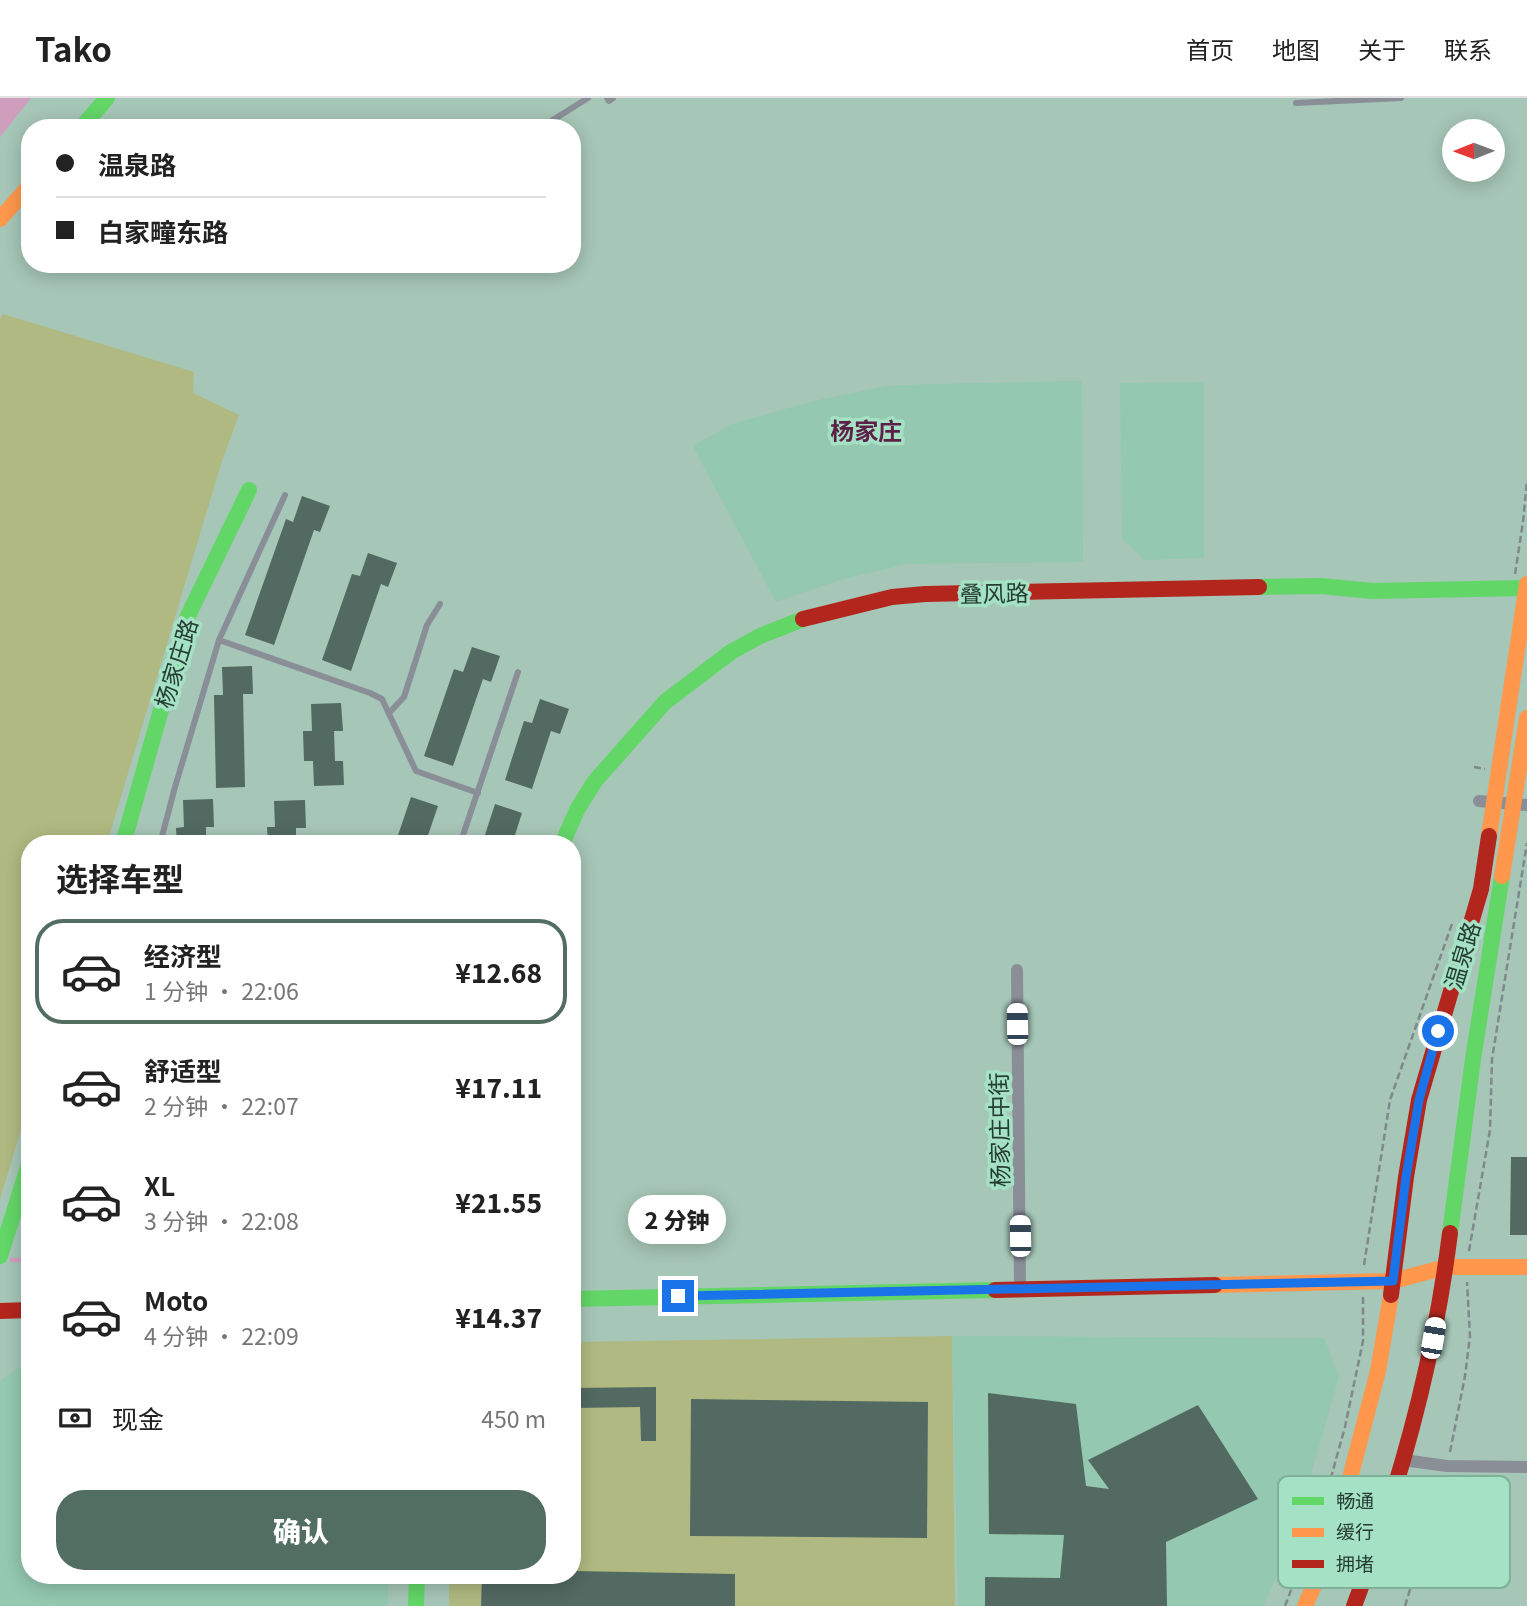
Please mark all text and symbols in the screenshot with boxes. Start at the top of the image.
text: Tako [35,24,112,72]
text: 首页 [1186,31,1234,66]
text: 地图 [1272,31,1320,66]
text: 关于 [1358,31,1406,66]
text: 联系 [1444,31,1492,66]
north arrow [1442,119,1505,182]
map controls [1442,119,1505,182]
text: 温泉路 [98,145,176,182]
text: 白家疃东路 [98,212,228,249]
district label: 杨家庄 [830,412,902,447]
street label: 叠风路 [959,574,1029,610]
street label: 杨家庄路 [145,614,205,712]
text: 选择车型 [56,854,184,900]
street label: 温泉路 [1435,917,1487,993]
text: 经济型 [144,936,222,973]
icon: car [60,940,123,1003]
text: ¥12.68 [455,953,542,990]
text: 1 分钟 · 22:06 [144,973,299,1007]
car [1007,1003,1028,1045]
route start [1422,1015,1454,1047]
text: 舒适型 [144,1051,222,1088]
icon: car [60,1055,123,1118]
text: ¥17.11 [455,1068,542,1105]
street label: 杨家庄中街 [980,1072,1016,1188]
text: 2 分钟 · 22:07 [144,1088,299,1122]
text: XL [144,1166,175,1203]
icon: car [60,1170,123,1233]
text: ¥21.55 [455,1183,542,1220]
callout: 2 分钟 [629,1194,727,1244]
text: 2 分钟 [644,1202,710,1236]
text: 3 分钟 · 22:08 [144,1203,299,1237]
car [1010,1215,1031,1257]
route end [662,1280,694,1312]
text: Moto [144,1281,208,1318]
icon: car [60,1285,123,1348]
text: ¥14.37 [455,1298,542,1335]
car [1420,1315,1447,1361]
text: 4 分钟 · 22:09 [144,1318,299,1352]
icon: cash [56,1399,94,1437]
text: 现金 [112,1399,164,1436]
text: 450 m [481,1401,546,1435]
legend [1278,1476,1510,1588]
text: 畅通 [1336,1486,1374,1513]
button: 确认 [56,1490,546,1570]
text: 缓行 [1336,1517,1374,1544]
text: 拥堵 [1336,1549,1374,1576]

